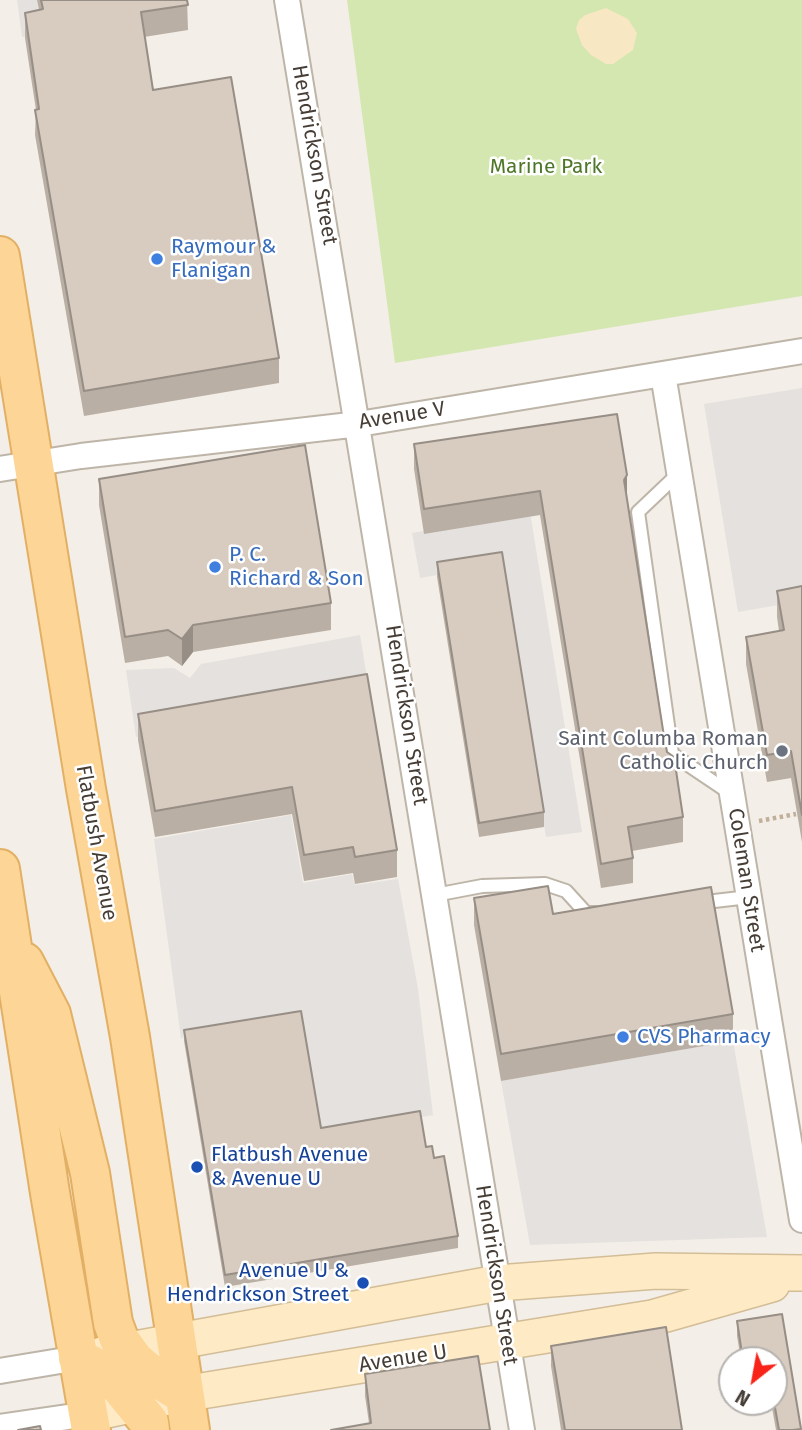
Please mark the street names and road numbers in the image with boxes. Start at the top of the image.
street label: Hendrickson Street [286,63,342,247]
street label: Avenue V [357,397,447,435]
street label: Hendrickson Street [379,623,433,807]
street label: Flatbush Avenue [70,763,122,923]
street label: Coleman Street [722,806,770,954]
street label: Hendrickson Street [469,1183,523,1367]
street label: Avenue U [357,1340,449,1378]

